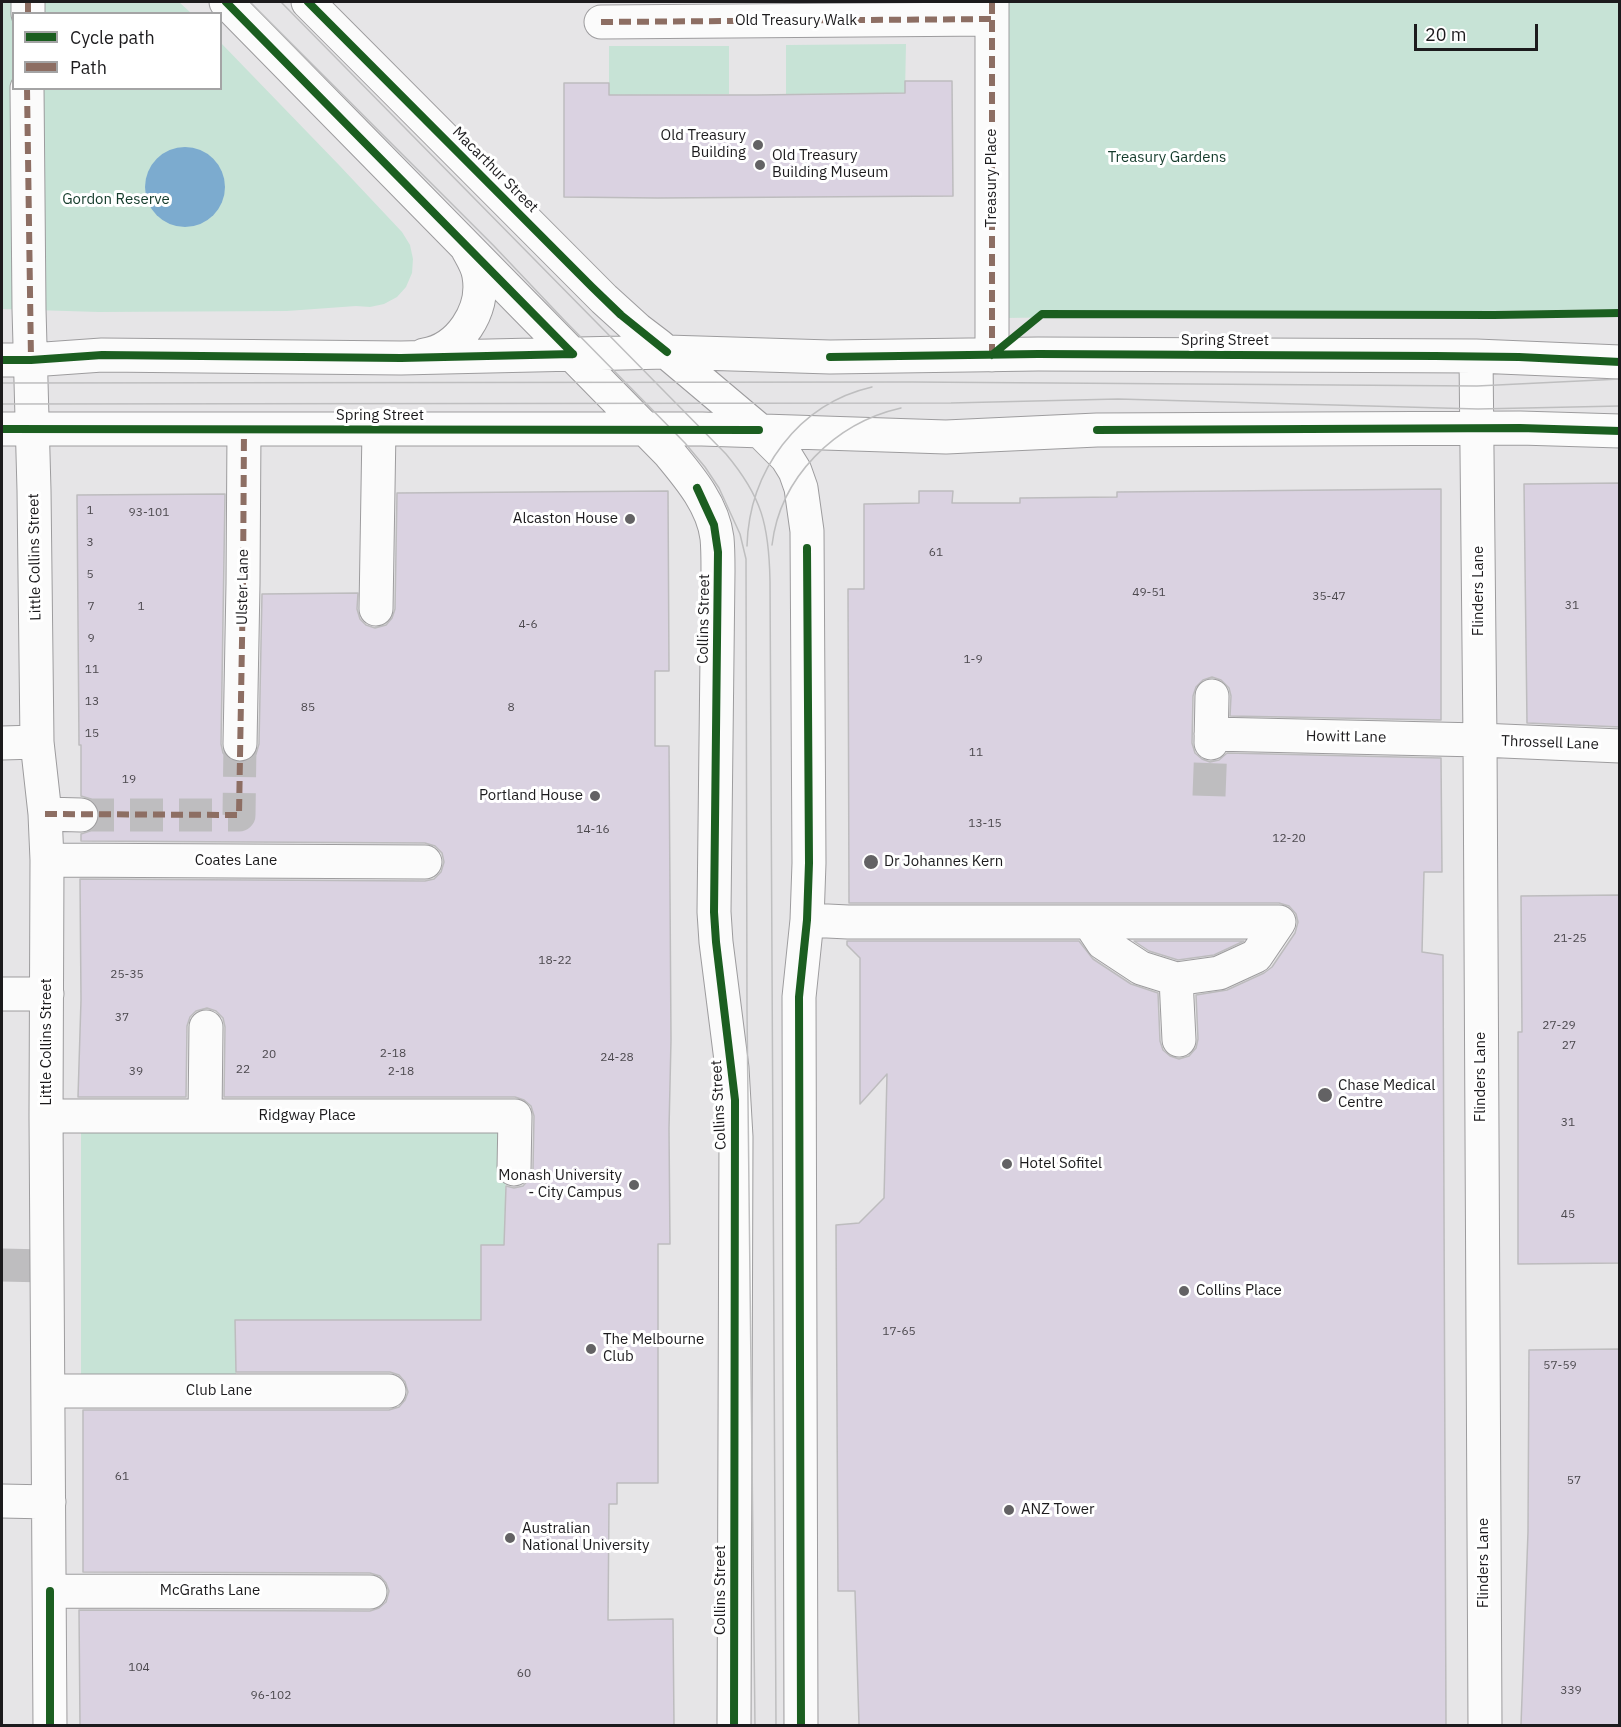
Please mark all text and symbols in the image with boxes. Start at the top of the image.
legend [12,12,222,90]
street label: Old Treasury Walk [735,12,857,30]
scale bar [1417,12,1542,50]
text: 20 m [1425,23,1467,46]
text: Cycle path [70,26,155,49]
text: Path [70,56,107,79]
street label: Macarthur Street [448,123,542,217]
place label: Old Treasury Building [661,127,746,162]
street label: Treasury Place [983,129,1001,227]
marker: Old Treasury Building [751,138,765,152]
place label: Old Treasury Building Museum [772,147,888,182]
park label: Treasury Gardens [1108,149,1226,167]
marker: Old Treasury Building Museum [753,158,767,172]
park label: Gordon Reserve [62,191,170,209]
street label: Spring Street [1181,332,1269,350]
street label: Spring Street [336,407,424,425]
street label: Little Collins Street [25,493,45,621]
house number: 1 [86,504,94,518]
house number: 93-101 [129,506,169,520]
place label: Alcaston House [513,510,618,528]
marker: Alcaston House [623,512,637,526]
house number: 3 [86,536,94,550]
house number: 61 [929,546,943,560]
street label: Flinders Lane [1470,546,1488,636]
street label: Ulster Lane [233,549,253,625]
house number: 5 [86,568,94,582]
street label: Collins Street [694,574,714,664]
house number: 49-51 [1132,586,1166,600]
house number: 35-47 [1312,590,1346,604]
house number: 31 [1565,599,1579,613]
house number: 7 [87,600,95,614]
house number: 1 [137,600,145,614]
house number: 4-6 [518,618,538,632]
house number: 9 [87,632,95,646]
house number: 1-9 [963,653,983,667]
house number: 11 [85,663,99,677]
house number: 13 [85,695,99,709]
house number: 85 [301,701,315,715]
house number: 8 [507,701,515,715]
house number: 15 [85,727,99,741]
street label: Howitt Lane [1306,727,1386,747]
street label: Throssell Lane [1501,732,1599,754]
house number: 11 [969,746,983,760]
house number: 19 [122,773,136,787]
place label: Portland House [479,787,583,805]
marker: Portland House [588,789,602,803]
house number: 13-15 [968,817,1002,831]
house number: 14-16 [576,823,610,837]
house number: 12-20 [1272,832,1306,846]
street label: Coates Lane [195,852,277,870]
marker: Dr Johannes Kern [862,853,880,871]
place label: Dr Johannes Kern [884,853,1003,871]
house number: 21-25 [1553,932,1587,946]
house number: 18-22 [538,954,572,968]
house number: 25-35 [110,968,144,982]
street label: Little Collins Street [38,978,56,1106]
house number: 37 [115,1011,129,1025]
house number: 27-29 [1542,1019,1576,1033]
street label: Flinders Lane [1472,1032,1490,1122]
house number: 27 [1562,1039,1576,1053]
house number: 2-18 [380,1047,406,1061]
house number: 20 [262,1048,276,1062]
house number: 24-28 [600,1051,634,1065]
street label: Collins Street [708,1060,730,1150]
house number: 22 [236,1063,250,1077]
house number: 39 [129,1065,143,1079]
house number: 2-18 [388,1065,414,1079]
place label: Chase Medical Centre [1338,1077,1435,1112]
marker: Chase Medical Centre [1316,1086,1334,1104]
street label: Ridgway Place [258,1107,356,1125]
house number: 31 [1561,1116,1575,1130]
place label: Hotel Sofitel [1019,1155,1102,1173]
marker: Hotel Sofitel [1000,1157,1014,1171]
place label: Monash University - City Campus [498,1167,622,1202]
marker: Monash University - City Campus [627,1178,641,1192]
house number: 45 [1561,1208,1575,1222]
place label: Collins Place [1196,1282,1282,1300]
marker: Collins Place [1177,1284,1191,1298]
house number: 17-65 [882,1325,916,1339]
place label: The Melbourne Club [603,1331,704,1366]
marker: The Melbourne Club [584,1342,598,1356]
house number: 57-59 [1543,1359,1577,1373]
street label: Club Lane [186,1382,252,1400]
house number: 61 [115,1470,129,1484]
house number: 57 [1567,1474,1581,1488]
place label: ANZ Tower [1021,1501,1095,1519]
marker: ANZ Tower [1002,1503,1016,1517]
street label: Flinders Lane [1475,1518,1493,1608]
place label: Australian National University [522,1520,649,1555]
marker: Australian National University [503,1531,517,1545]
street label: Collins Street [712,1545,730,1635]
street label: McGraths Lane [160,1582,260,1600]
house number: 104 [128,1661,150,1675]
house number: 60 [517,1667,531,1681]
house number: 339 [1560,1684,1582,1698]
house number: 96-102 [251,1689,291,1703]

